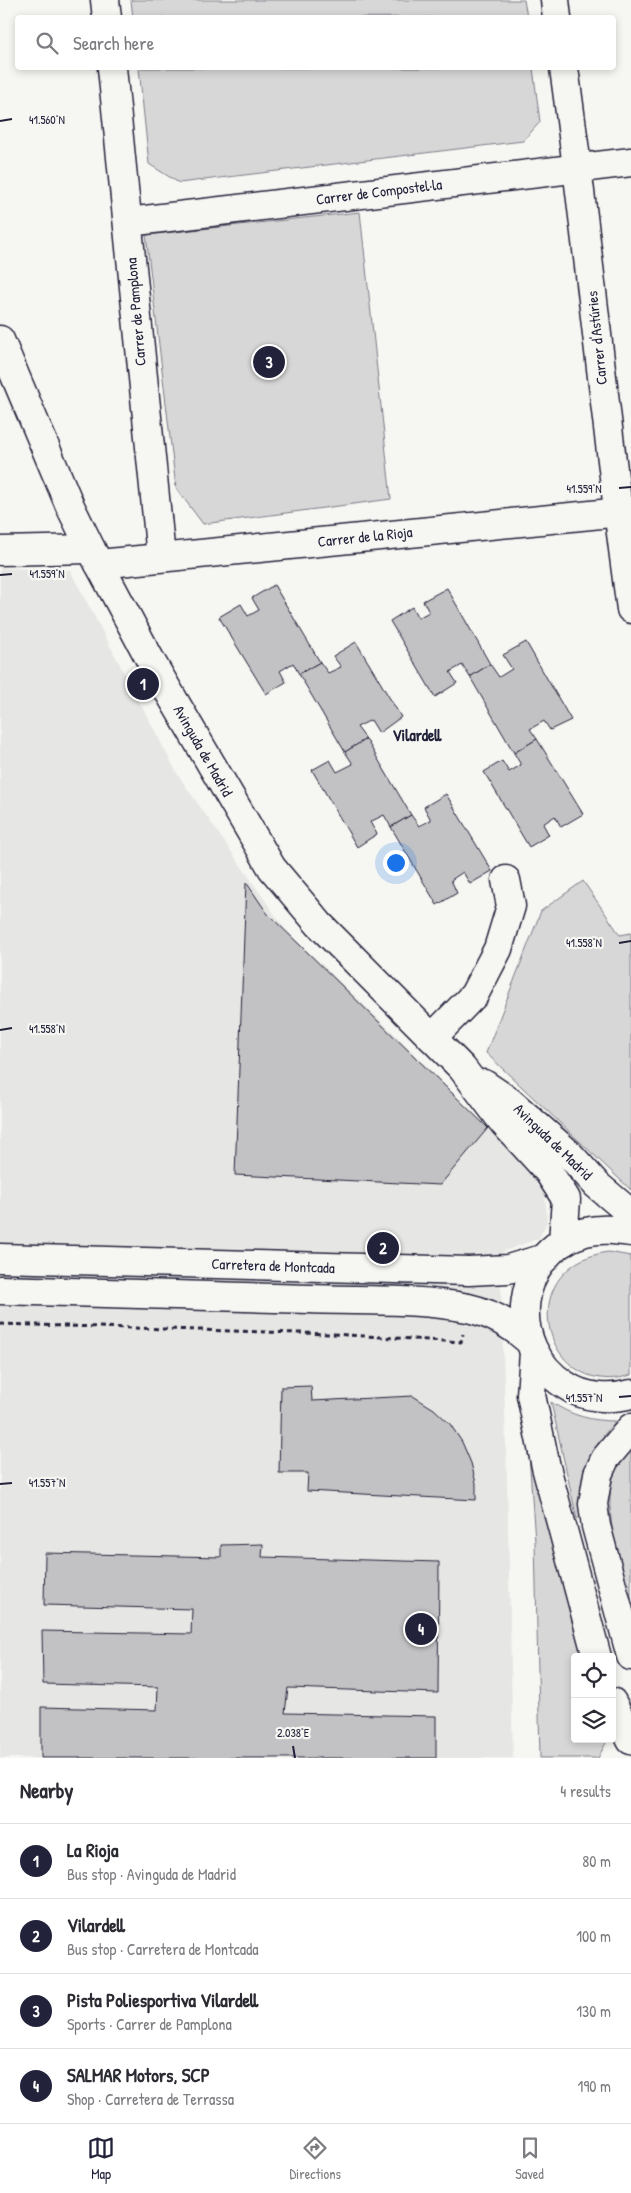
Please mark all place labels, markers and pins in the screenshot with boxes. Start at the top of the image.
pin: 3 [253,343,285,381]
pin: 1 [127,665,159,703]
pin: 2 [367,1229,399,1267]
pin: 4 [405,1610,437,1648]

